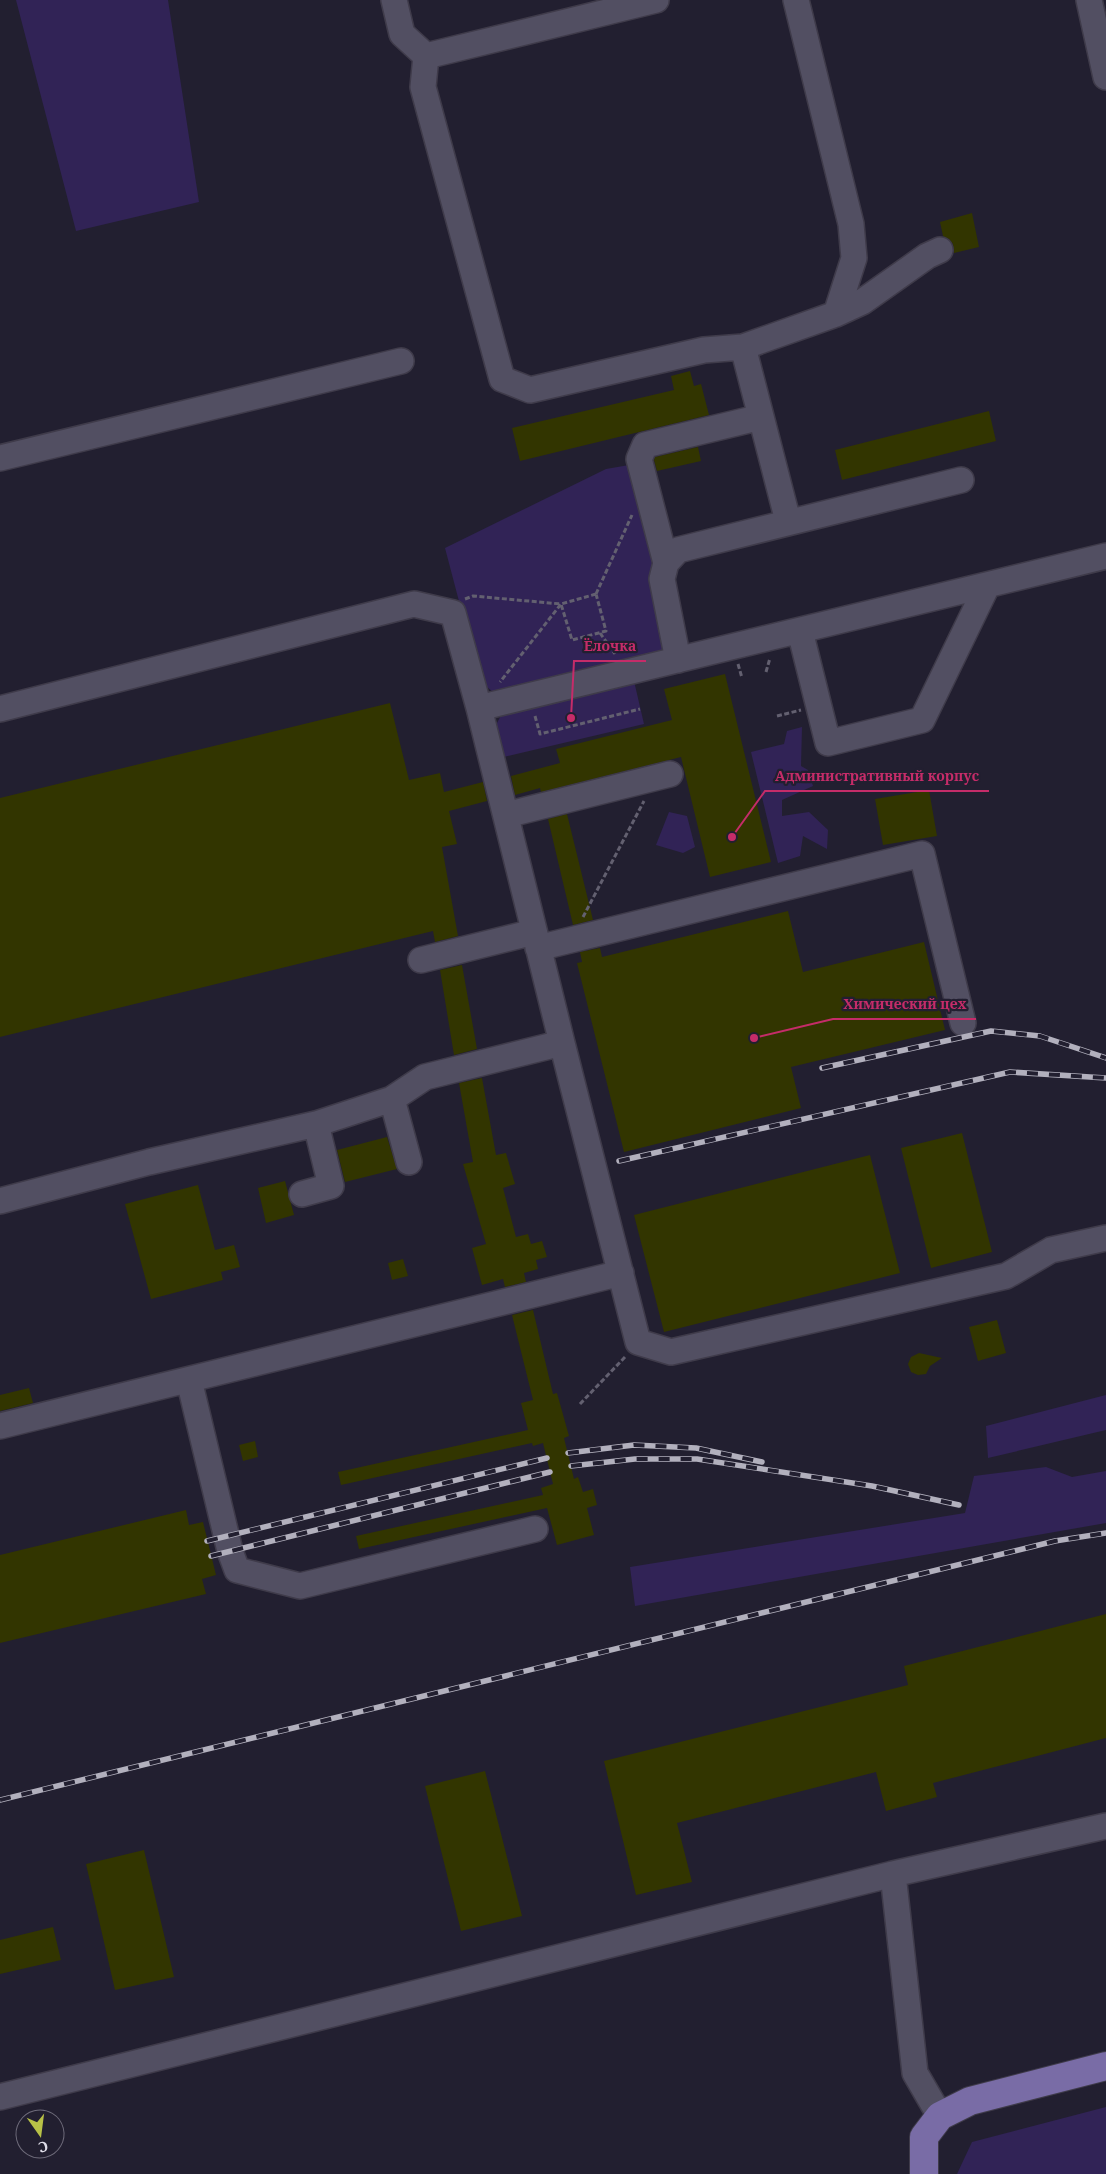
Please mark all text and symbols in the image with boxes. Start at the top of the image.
callout: Ёлочка [574,632,646,661]
text: Ёлочка [584,636,636,655]
callout: Административный корпус [765,762,989,791]
text: Административный корпус [775,766,979,785]
callout: Химический цех [833,990,976,1019]
text: Химический цех [843,994,967,1013]
north arrow [15,2109,65,2159]
text: С [36,2137,50,2157]

